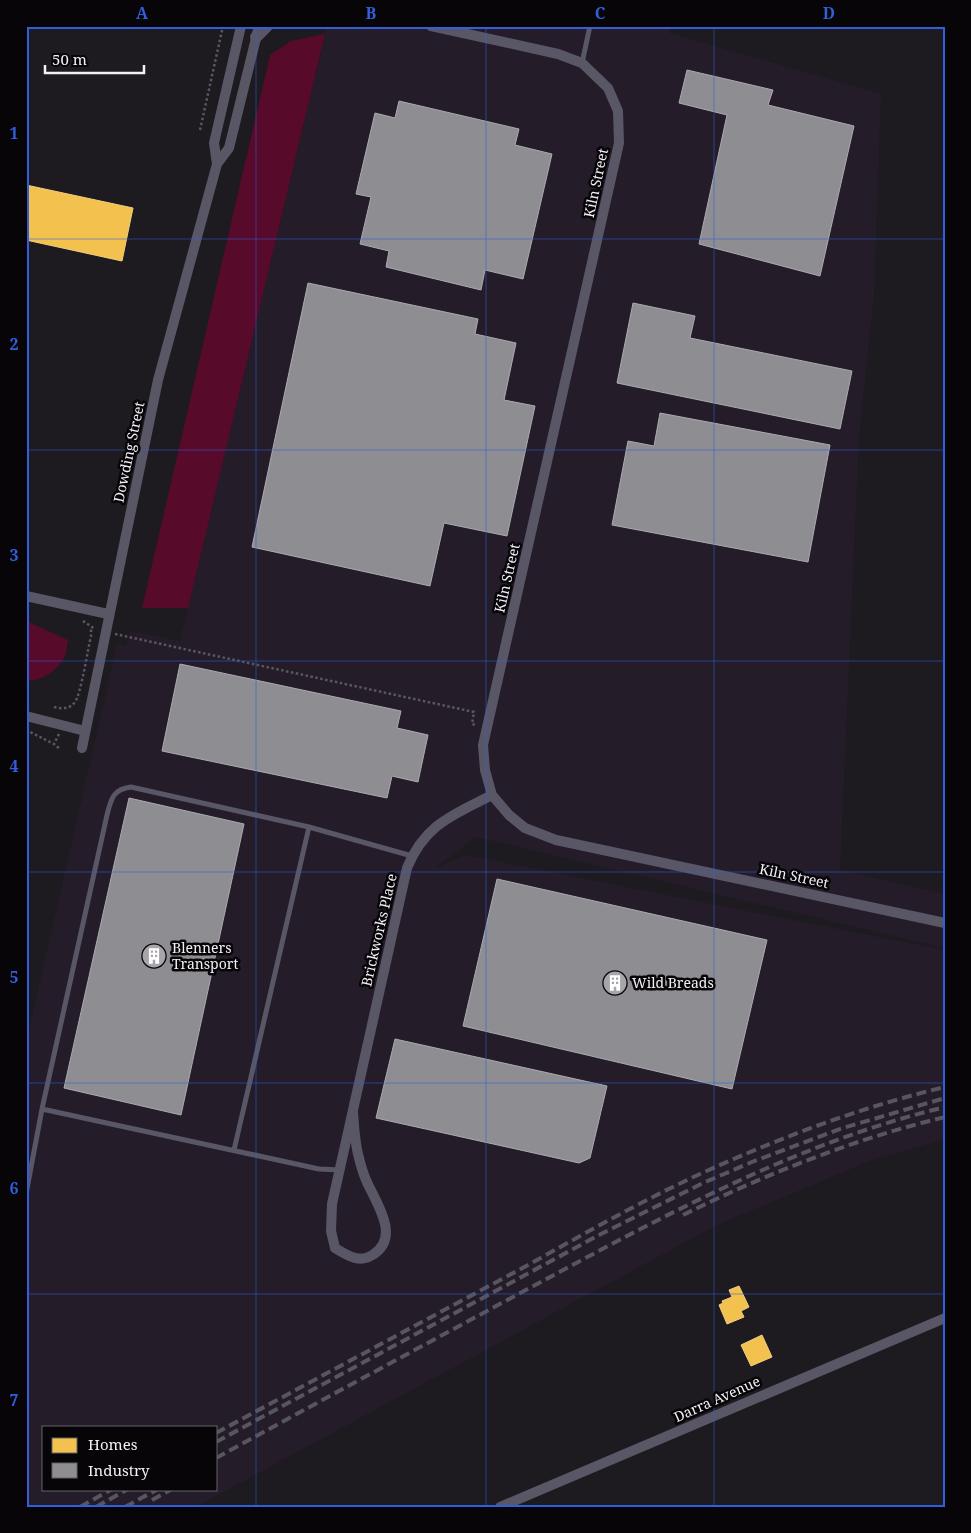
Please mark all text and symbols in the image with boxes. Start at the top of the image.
text: A [136,2,149,24]
text: B [366,2,377,24]
text: C [595,2,606,24]
text: D [823,2,835,24]
scale bar [45,42,144,74]
text: 50 m [52,49,87,69]
text: 1 [9,122,19,144]
street label: Kiln Street [579,146,612,219]
text: 2 [9,333,19,355]
street label: Dowding Street [109,400,148,504]
street label: Kiln Street [489,541,524,614]
text: 3 [9,544,19,566]
text: 4 [9,755,19,777]
street label: Kiln Street [758,859,831,892]
street label: Brickworks Place [356,872,401,988]
place label: Blenners Transport [172,938,238,973]
building icon: Blenners Transport [141,943,167,969]
text: 5 [9,966,19,988]
building icon: Wild Breads [602,970,628,996]
place label: Wild Breads [632,973,714,992]
text: 6 [9,1177,19,1199]
street label: Darra Avenue [671,1371,763,1426]
text: 7 [9,1389,19,1411]
legend [42,1426,218,1490]
text: Homes [88,1434,138,1454]
text: Industry [88,1460,150,1480]

